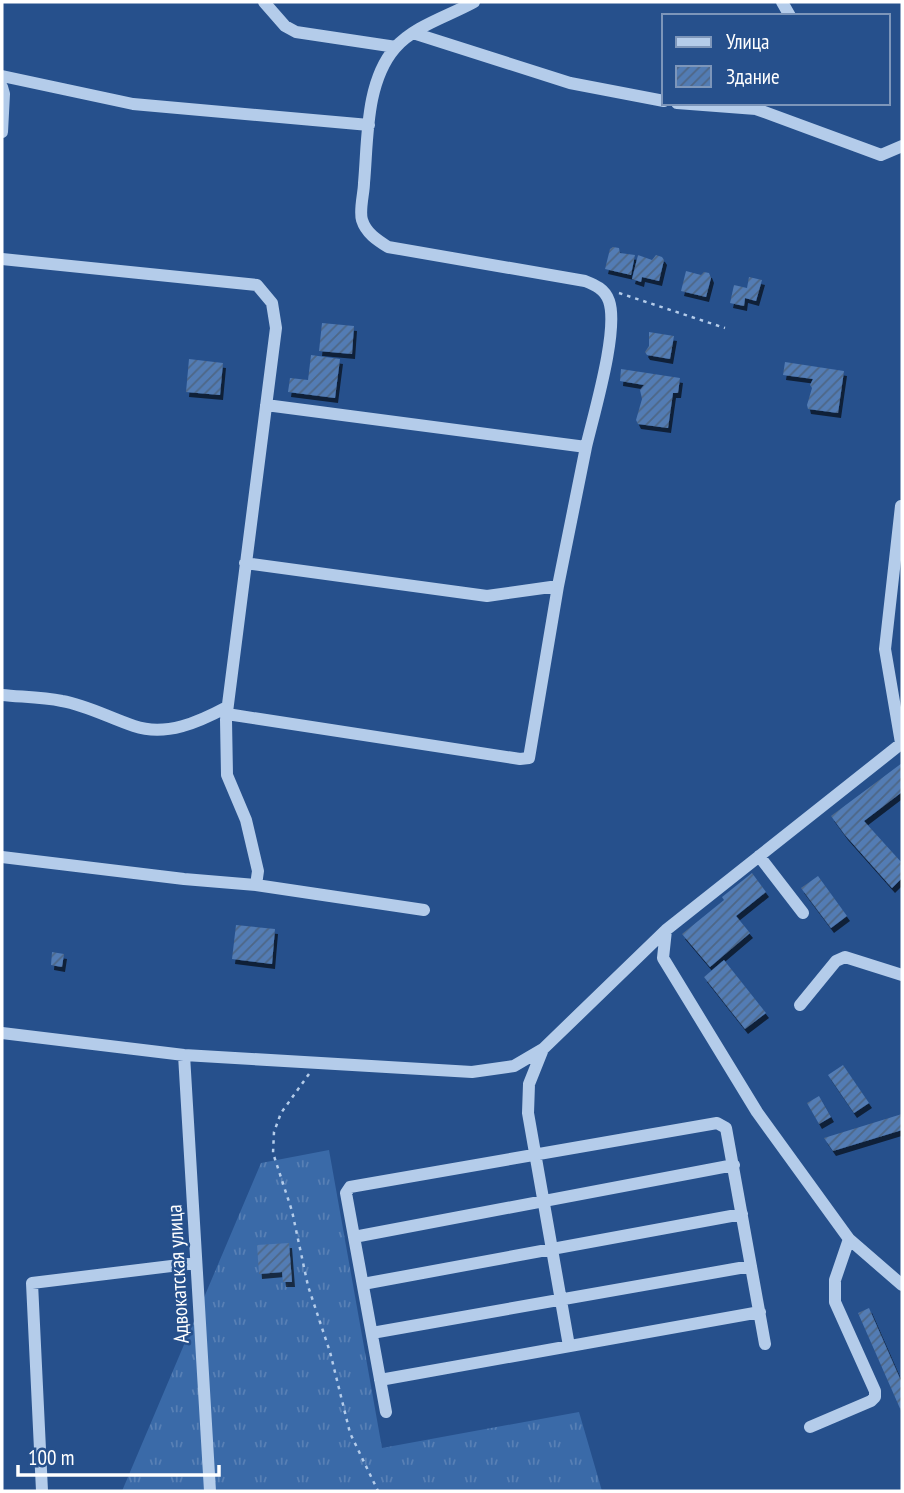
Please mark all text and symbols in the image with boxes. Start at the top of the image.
legend [662,14,890,105]
text: Улица [726,28,769,55]
text: Здание [726,63,780,90]
street label: Адвокатская улица [160,1204,195,1344]
scale bar [18,1434,219,1478]
text: 100 m [28,1444,74,1471]

